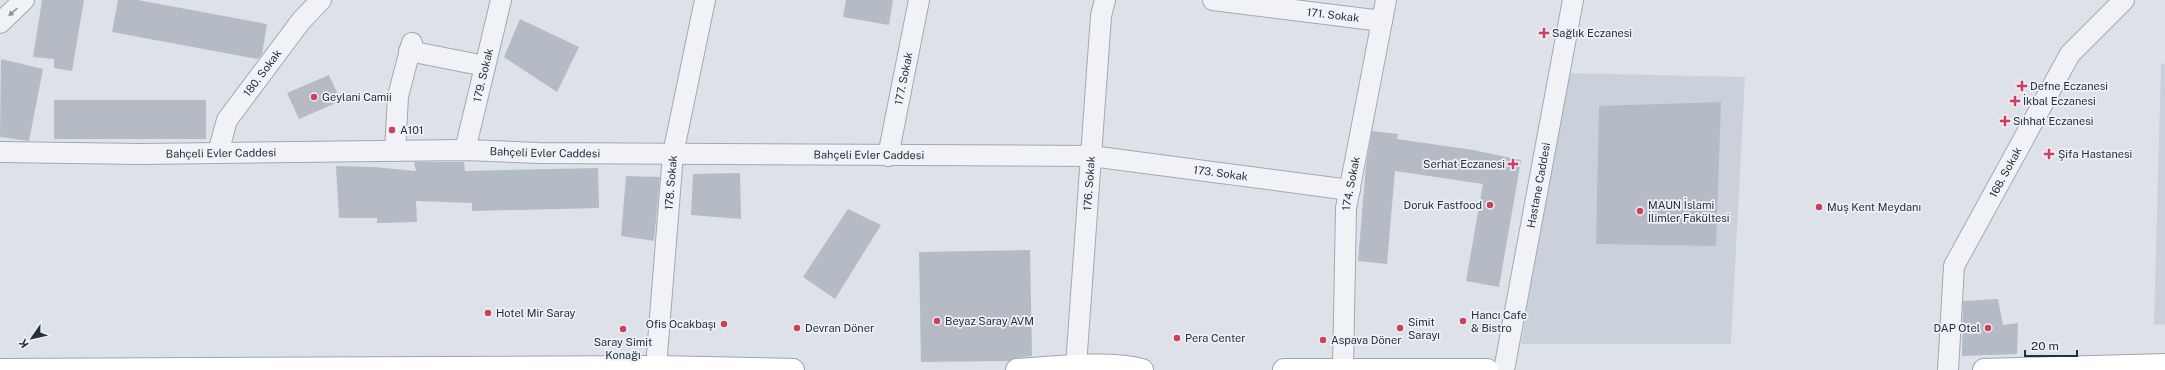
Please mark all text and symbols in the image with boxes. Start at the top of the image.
street label: 171. Sokak [1306,6,1360,24]
one-way arrow [8,7,17,16]
place label: Sağlık Eczanesi [1552,27,1632,39]
marker: Sağlık Eczanesi [1539,28,1549,38]
street label: 180. Sokak [241,47,284,99]
street label: 179. Sokak [471,47,495,103]
street label: 177. Sokak [892,51,914,106]
place label: Defne Eczanesi [2030,80,2108,92]
marker: Defne Eczanesi [2017,81,2027,91]
place label: Geylani Camii [322,91,392,103]
marker: Geylani Camii [309,92,319,102]
place label: İkbal Eczanesi [2023,94,2096,107]
marker: İkbal Eczanesi [2010,96,2020,106]
place label: Sıhhat Eczanesi [2013,115,2093,127]
marker: Sıhhat Eczanesi [2000,116,2010,126]
place label: A101 [400,124,424,136]
marker: A101 [387,125,397,135]
street label: Hastane Caddesi [1525,141,1552,229]
street label: Bahçeli Evler Caddesi [489,145,600,159]
street label: 168. Sokak [1987,145,2024,199]
street label: Bahçeli Evler Caddesi [166,146,276,160]
street label: Bahçeli Evler Caddesi [814,148,924,162]
marker: Şifa Hastanesi [2043,148,2055,160]
place label: Şifa Hastanesi [2058,148,2132,161]
street label: 178. Sokak [663,155,679,210]
street label: 174. Sokak [1340,155,1362,211]
street label: 176. Sokak [1081,156,1097,211]
place label: Serhat Eczanesi [1423,158,1505,170]
marker: Serhat Eczanesi [1508,159,1518,169]
street label: 173. Sokak [1193,164,1249,183]
place label: MAUN İslami İlimler Fakültesi [1648,198,1730,224]
place label: Doruk Fastfood [1404,199,1482,211]
marker: Doruk Fastfood [1485,200,1495,210]
place label: Muş Kent Meydanı [1827,201,1921,214]
marker: Muş Kent Meydanı [1814,202,1824,212]
marker: MAUN İslami İlimler Fakültesi [1635,206,1645,216]
place label: Hotel Mir Saray [496,307,576,319]
marker: Hotel Mir Saray [483,308,493,318]
place label: Hancı Cafe & Bistro [1471,309,1527,334]
place label: Beyaz Saray AVM [945,315,1034,327]
marker: Beyaz Saray AVM [932,316,942,326]
place label: Simit Sarayı [1408,316,1440,341]
marker: Hancı Cafe & Bistro [1458,316,1468,326]
north arrow [12,318,52,358]
place label: Ofis Ocakbaşı [646,318,716,331]
marker: Ofis Ocakbaşı [719,319,729,329]
place label: Devran Döner [805,322,874,334]
place label: DAP Otel [1934,322,1980,334]
marker: Devran Döner [792,323,802,333]
marker: Simit Sarayı [1395,323,1405,333]
marker: DAP Otel [1983,323,1993,333]
marker: Saray Simit Konağı [618,324,628,334]
place label: Pera Center [1185,332,1246,344]
scale bar [2025,332,2077,358]
marker: Pera Center [1172,333,1182,343]
place label: Aspava Döner [1331,334,1402,346]
marker: Aspava Döner [1318,335,1328,345]
place label: Saray Simit Konağı [594,336,652,361]
text: K [16,337,31,350]
text: 20 m [2031,339,2059,353]

